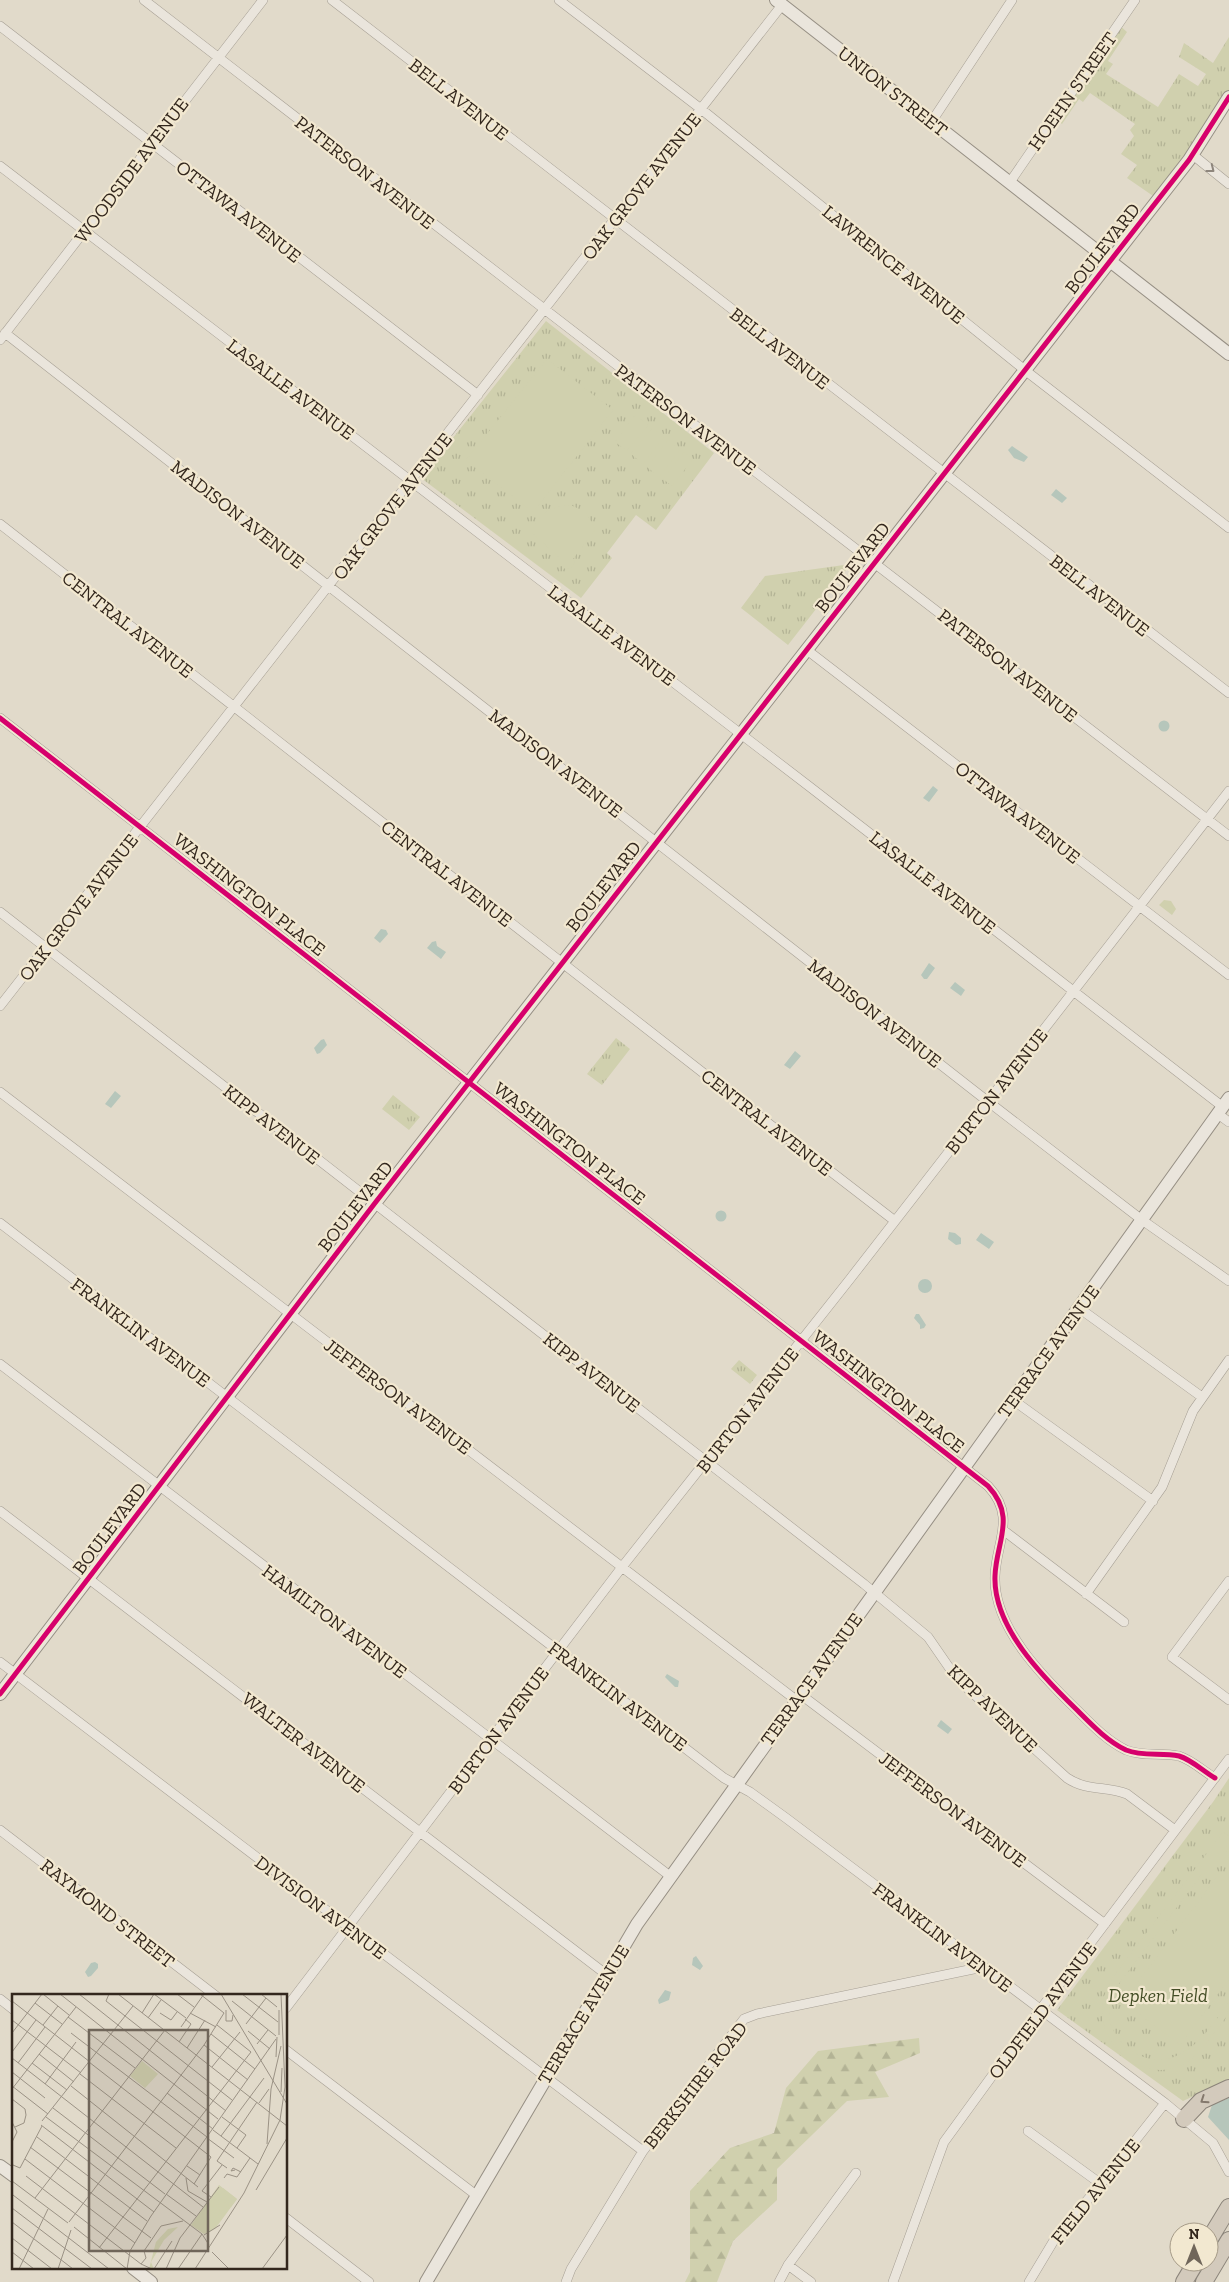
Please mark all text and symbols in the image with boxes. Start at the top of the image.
street label: HOEHN STREET [1023,27,1122,155]
street label: UNION STREET [833,41,952,142]
street label: BELL AVENUE [404,53,513,145]
street label: WOODSIDE AVENUE [69,93,194,247]
street label: OAK GROVE AVENUE [577,108,706,264]
street label: PATERSON AVENUE [290,111,439,234]
street label: OTTAWA AVENUE [171,155,306,268]
one-way arrow [1205,164,1214,172]
street label: BOULEVARD [1060,198,1145,298]
street label: LAWRENCE AVENUE [818,200,970,329]
street label: BELL AVENUE [725,302,834,394]
street label: LASALLE AVENUE [222,334,359,445]
street label: PATERSON AVENUE [611,359,761,480]
street label: OAK GROVE AVENUE [328,428,457,584]
street label: MADISON AVENUE [166,455,309,574]
street label: BOULEVARD [810,517,895,617]
street label: BELL AVENUE [1045,549,1154,641]
street label: CENTRAL AVENUE [57,566,198,683]
street label: LASALLE AVENUE [543,580,680,691]
street label: PATERSON AVENUE [933,604,1082,727]
street label: MADISON AVENUE [484,704,627,823]
street label: OTTAWA AVENUE [950,756,1085,869]
street label: CENTRAL AVENUE [376,815,517,932]
street label: LASALLE AVENUE [865,826,1000,939]
street label: WASHINGTON PLACE [169,828,330,961]
street label: OAK GROVE AVENUE [14,829,143,985]
street label: BOULEVARD [561,836,646,936]
street label: MADISON AVENUE [803,954,946,1073]
street label: BURTON AVENUE [940,1024,1053,1159]
street label: CENTRAL AVENUE [696,1064,837,1181]
street label: WASHINGTON PLACE [489,1077,650,1210]
street label: KIPP AVENUE [219,1079,325,1169]
street label: BOULEVARD [313,1156,398,1256]
street label: FRANKLIN AVENUE [67,1273,215,1392]
street label: TERRACE AVENUE [992,1280,1104,1422]
street label: WASHINGTON PLACE [808,1325,969,1458]
street label: KIPP AVENUE [539,1327,645,1417]
street label: JEFFERSON AVENUE [319,1333,476,1459]
street label: BURTON AVENUE [691,1343,804,1478]
street label: BOULEVARD [67,1478,151,1579]
street label: HAMILTON AVENUE [258,1559,412,1683]
street label: TERRACE AVENUE [755,1608,867,1750]
street label: FRANKLIN AVENUE [544,1637,692,1756]
street label: KIPP AVENUE [943,1660,1043,1757]
street label: BURTON AVENUE [443,1662,554,1798]
street label: WALTER AVENUE [238,1687,370,1798]
street label: JEFFERSON AVENUE [874,1746,1031,1872]
street label: DIVISION AVENUE [251,1851,391,1964]
street label: RAYMOND STREET [36,1854,180,1973]
street label: FRANKLIN AVENUE [869,1878,1017,1997]
street label: OLDFIELD AVENUE [983,1937,1101,2083]
street label: TERRACE AVENUE [533,1940,634,2088]
park label: Depken Field [1108,1984,1208,2007]
inset map [12,1994,288,2270]
street label: BERKSHIRE ROAD [639,2017,752,2153]
one-way arrow [1200,2094,1210,2103]
street label: FIELD AVENUE [1046,2134,1145,2249]
north arrow [1169,2222,1219,2272]
text: N [1189,2226,1200,2243]

